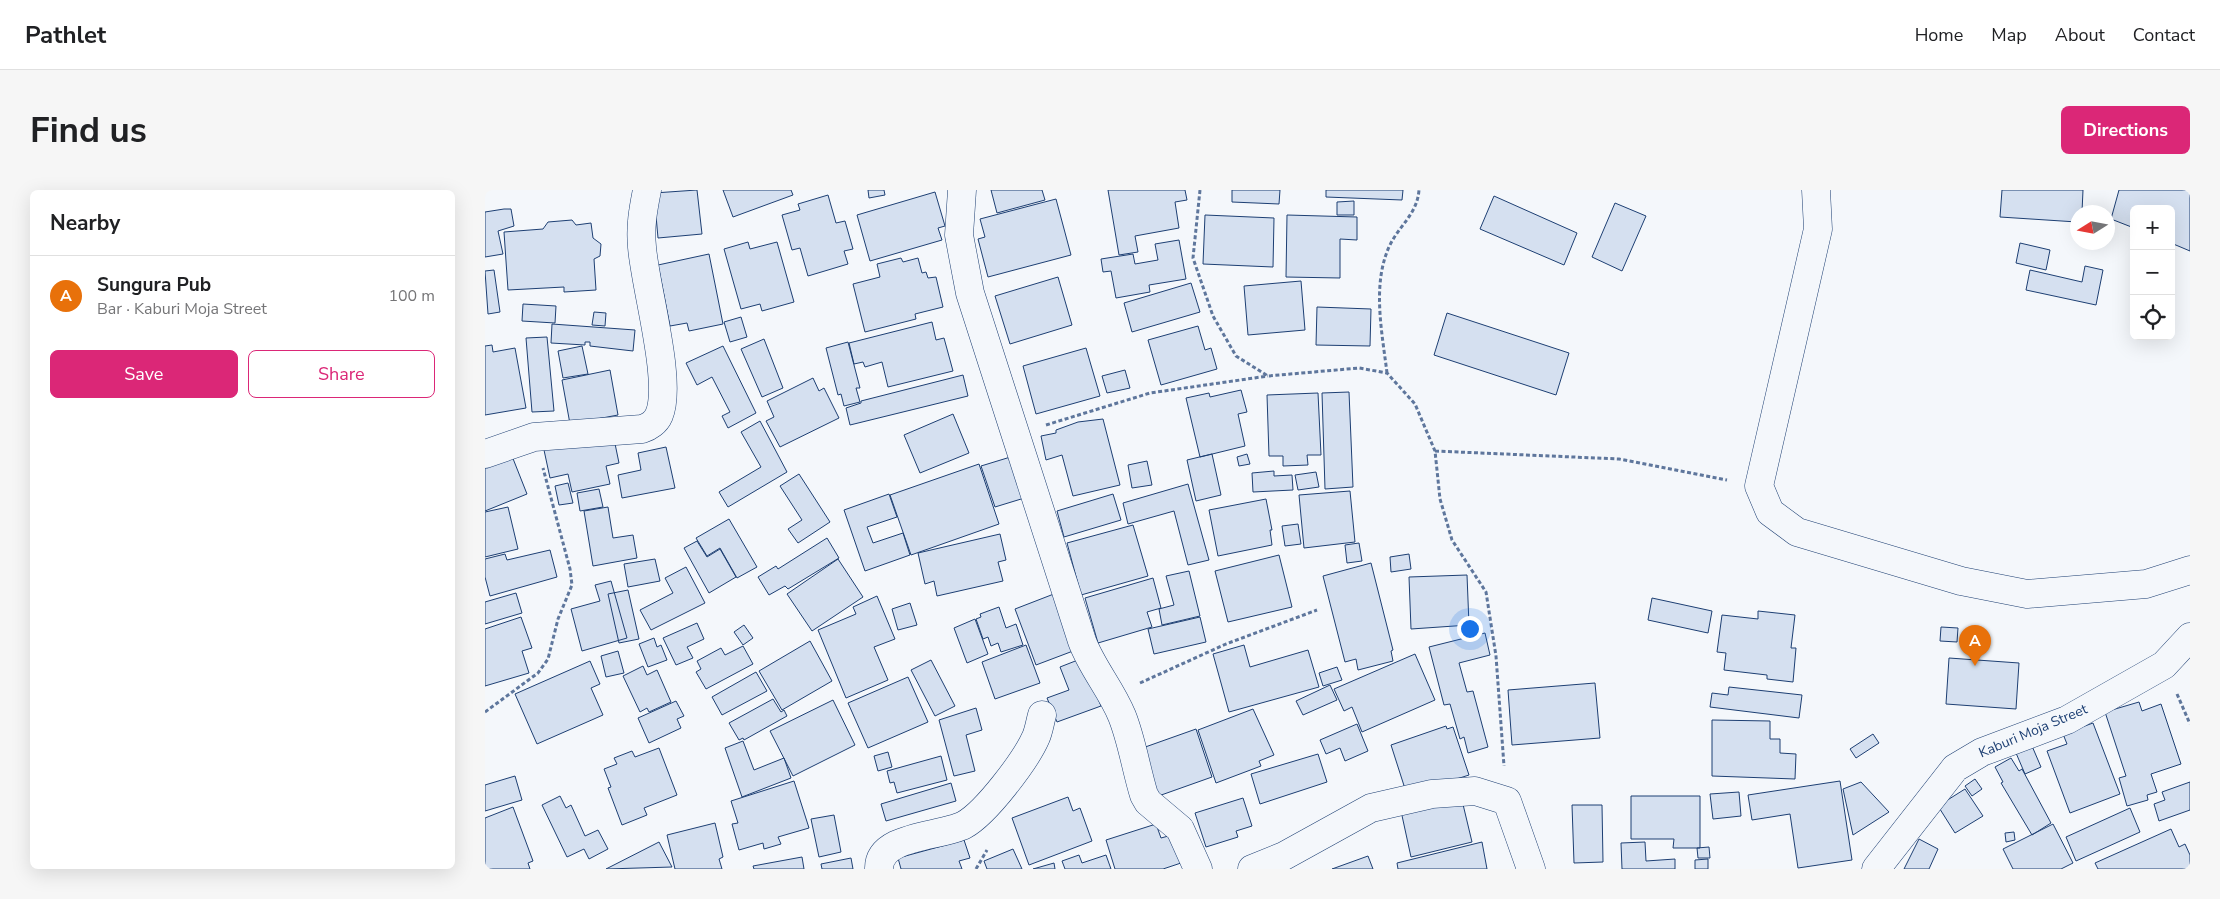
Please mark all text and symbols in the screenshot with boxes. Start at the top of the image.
text: Pathlet [25,19,106,51]
text: Home [1915,23,1963,47]
text: Map [1991,23,2027,47]
text: About [2055,23,2105,47]
text: Contact [2133,23,2195,47]
button: Directions [2061,106,2190,154]
text: Find us [30,107,147,154]
north arrow [2070,205,2115,250]
map controls [2130,205,2175,340]
button: + [2130,205,2175,250]
text: Nearby [50,209,120,237]
button: − [2130,250,2175,295]
text: Sungura Pub [97,272,211,298]
text: A [60,285,72,307]
text: 100 m [388,285,435,307]
button: locate [2130,295,2175,340]
text: Bar · Kaburi Moja Street [97,298,267,320]
button: Save [50,350,238,398]
button: Share [248,350,435,398]
your location [1457,616,1483,642]
pin: A [1959,625,1991,666]
street label: Kaburi Moja Street [1976,699,2090,762]

